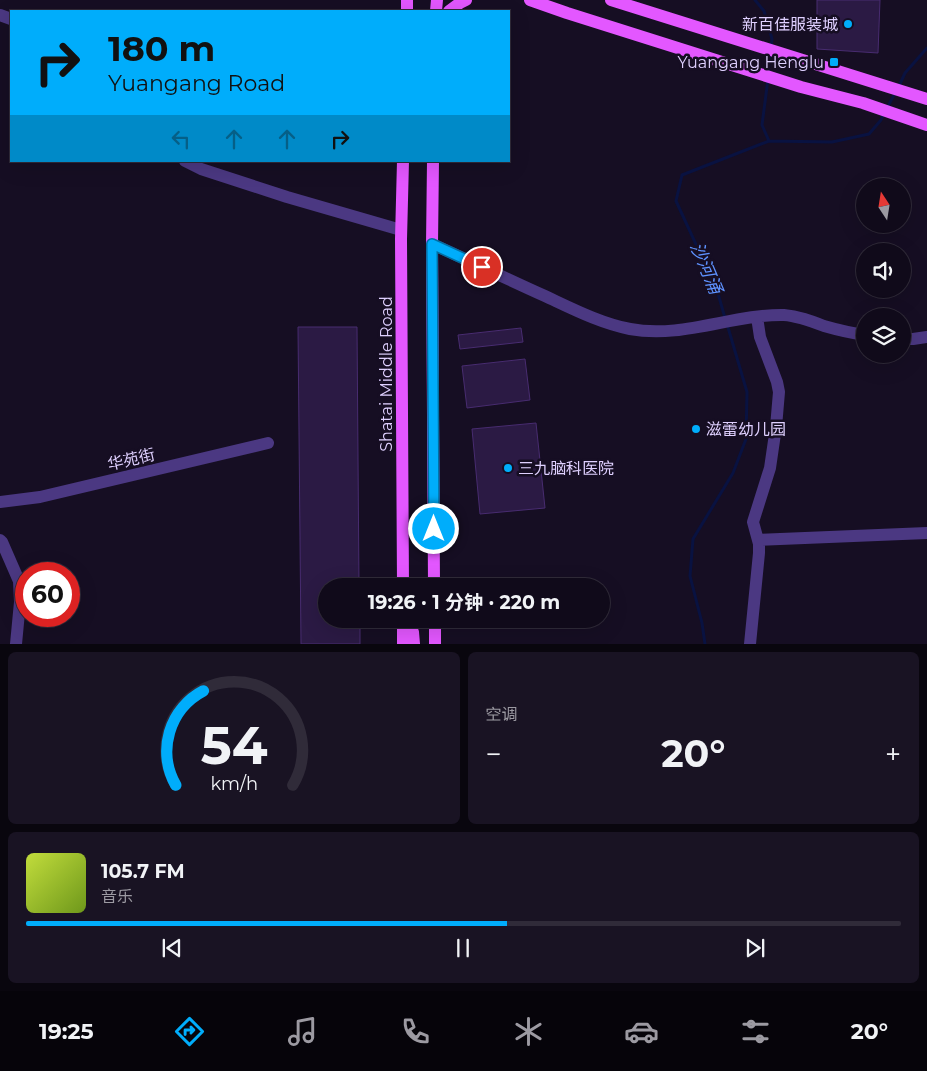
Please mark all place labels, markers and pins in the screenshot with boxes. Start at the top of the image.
place label: 新百佳服装城 [742,15,838,34]
marker: 新百佳服装城 [842,18,854,30]
place label: Yuangang Henglu [678,53,824,72]
marker: Yuangang Henglu [828,56,840,68]
pin [461,246,503,288]
place label: 滋蕾幼儿园 [706,420,786,439]
marker: 滋蕾幼儿园 [690,423,702,435]
place label: 三九脑科医院 [518,459,614,478]
marker: 三九脑科医院 [502,462,514,474]

